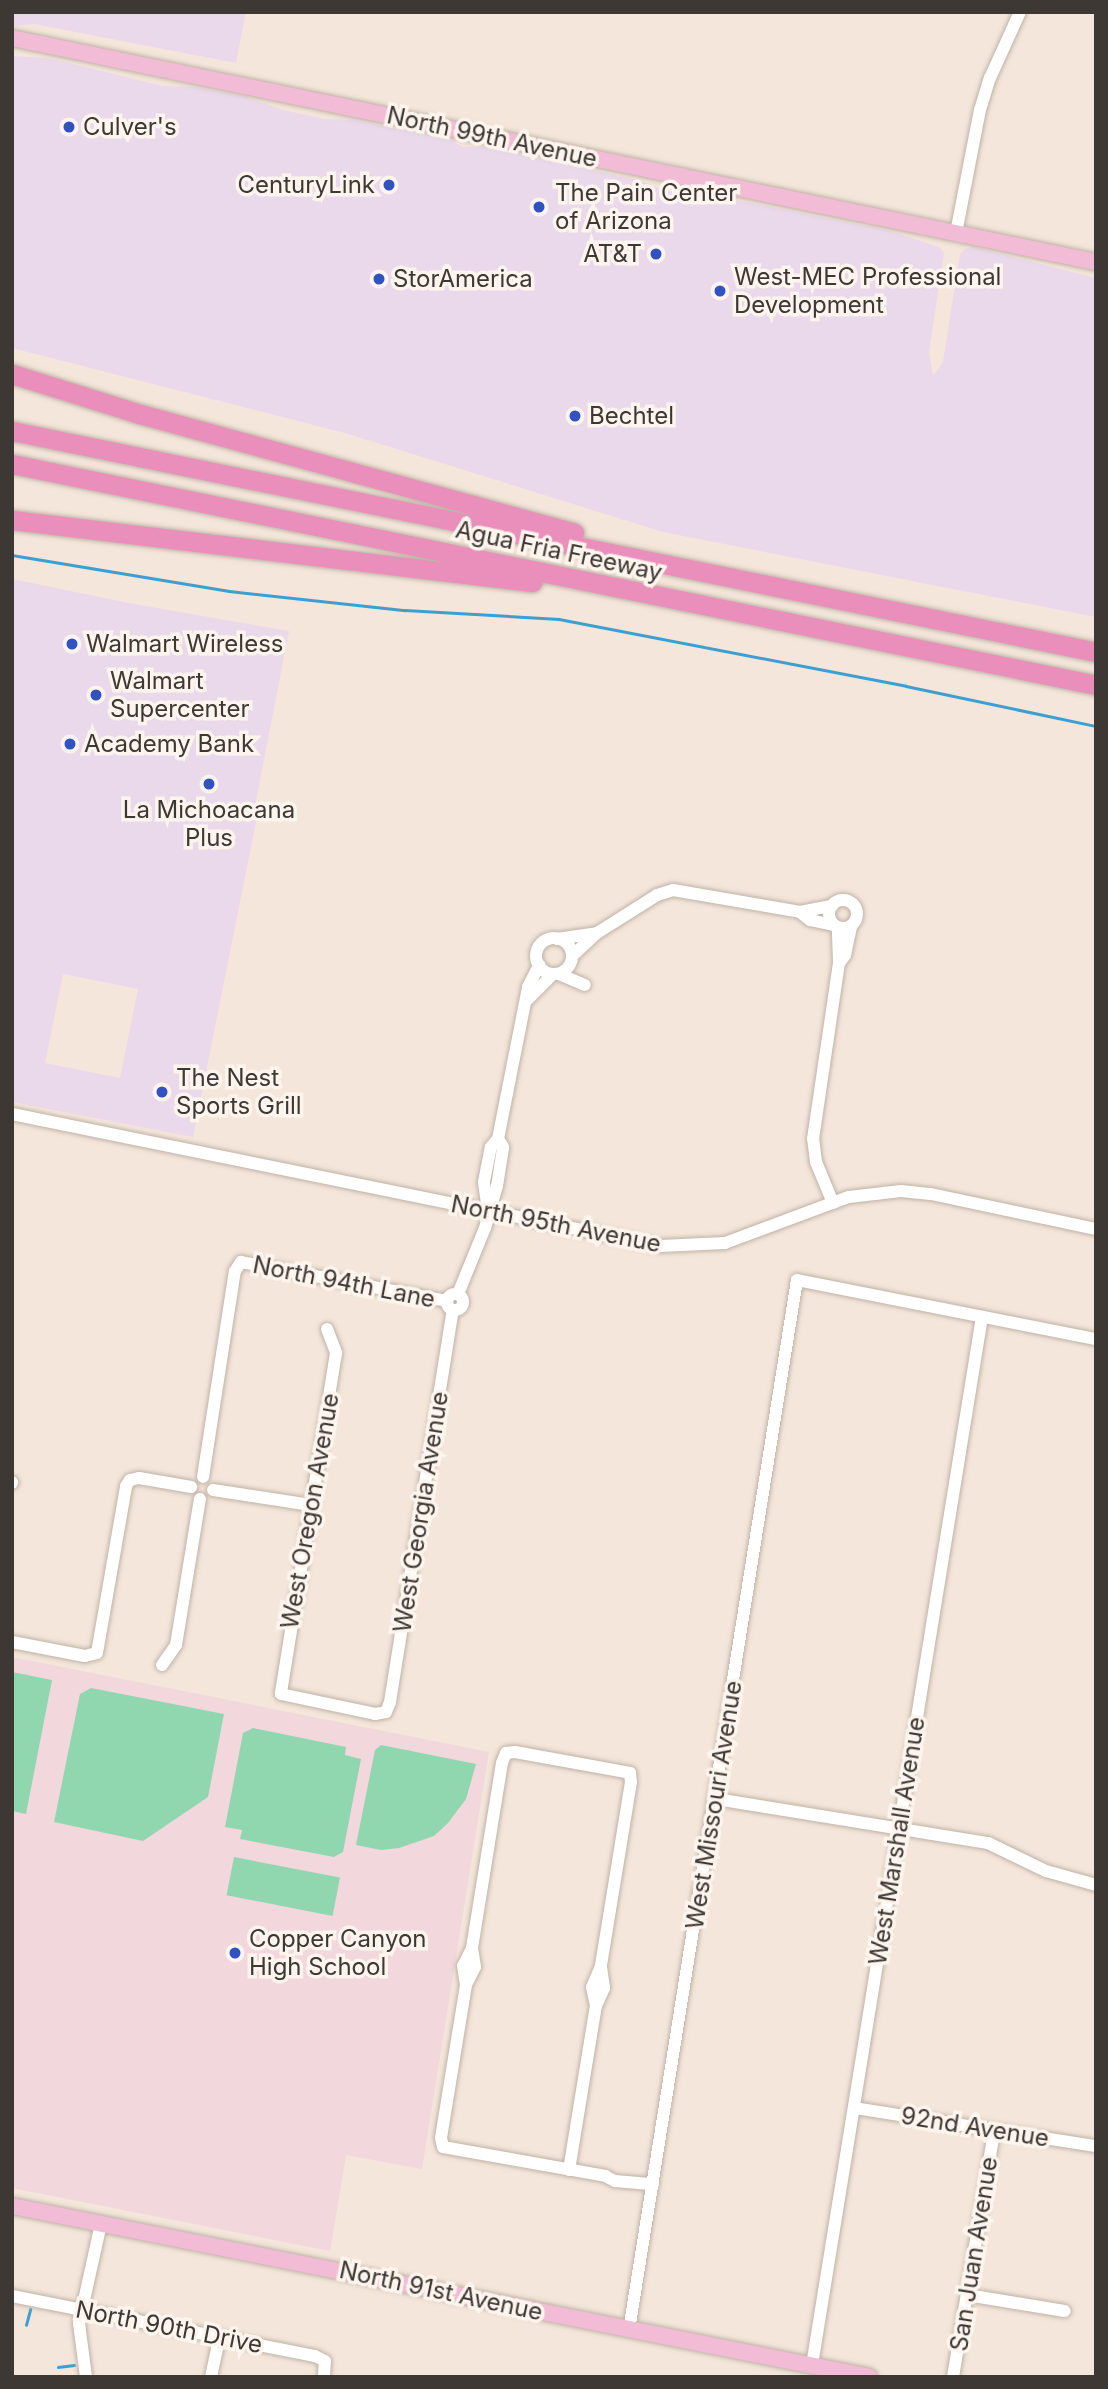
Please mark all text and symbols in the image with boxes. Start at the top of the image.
street label: North 99th Avenue [384,101,600,173]
place label: Culver's [83,113,177,141]
marker: Culver's [61,119,77,135]
place label: CenturyLink [238,171,375,199]
marker: CenturyLink [381,177,397,193]
place label: The Pain Center of Arizona [555,179,737,235]
marker: The Pain Center of Arizona [529,197,549,217]
place label: AT&T [583,240,642,268]
marker: AT&T [648,246,664,262]
place label: West-MEC Professional Development [734,263,1001,319]
place label: StorAmerica [393,265,533,293]
marker: StorAmerica [371,271,387,287]
marker: West-MEC Professional Development [712,283,728,299]
place label: Bechtel [589,402,674,430]
marker: Bechtel [567,408,583,424]
street label: Agua Fria Freeway [453,515,665,587]
place label: Walmart Wireless [86,630,283,658]
marker: Walmart Wireless [64,636,80,652]
place label: Walmart Supercenter [110,667,249,723]
marker: Walmart Supercenter [88,687,104,703]
place label: Academy Bank [84,730,254,758]
marker: Academy Bank [62,736,78,752]
marker: La Michoacana Plus [201,776,217,792]
place label: La Michoacana Plus [123,796,295,852]
place label: The Nest Sports Grill [176,1064,302,1120]
marker: The Nest Sports Grill [154,1084,170,1100]
street label: North 95th Avenue [449,1190,663,1258]
street label: North 94th Lane [250,1250,438,1314]
street label: West Georgia Avenue [388,1389,454,1635]
street label: West Oregon Avenue [275,1391,345,1631]
street label: West Missouri Avenue [680,1679,748,1931]
street label: West Marshall Avenue [863,1715,931,1967]
place label: Copper Canyon High School [249,1925,427,1981]
marker: Copper Canyon High School [227,1945,243,1961]
street label: 92nd Avenue [899,2101,1051,2153]
street label: San Juan Avenue [944,2155,1004,2353]
street label: North 91st Avenue [337,2255,545,2327]
street label: North 90th Drive [73,2295,265,2359]

